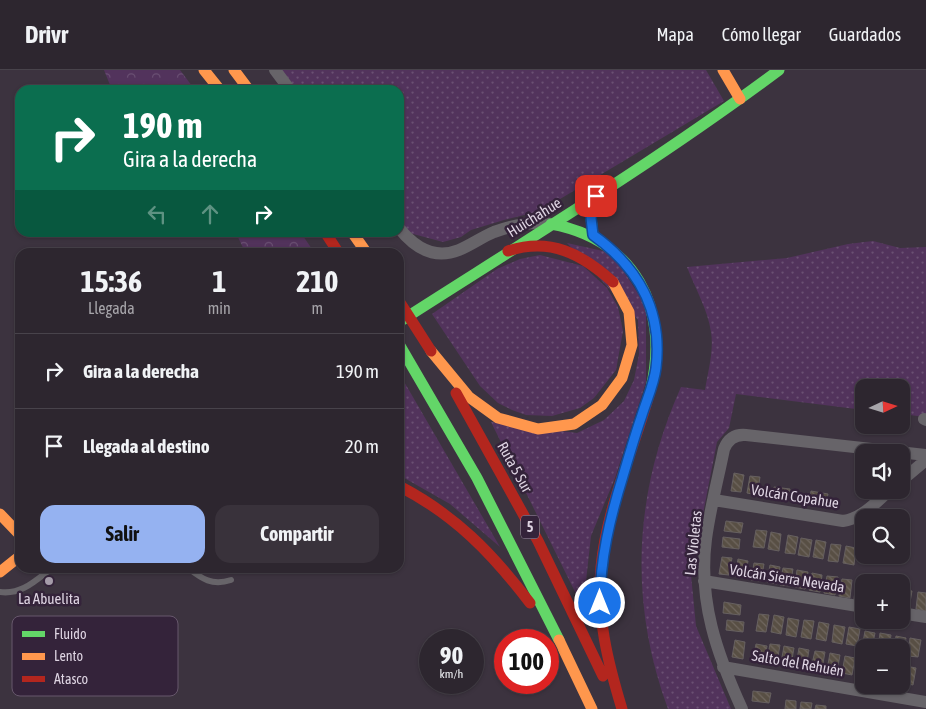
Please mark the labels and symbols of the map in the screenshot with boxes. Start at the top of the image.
pin [575,175,617,217]
street label: Huichahue [504,194,564,240]
north arrow [855,379,910,434]
street label: Ruta 5 Sur [494,439,536,496]
street label: Volcán Copahue [750,481,840,511]
street label: Las Violetas [681,510,705,576]
road number: 5 [521,516,539,538]
street label: Volcán Sierra Nevada [728,561,846,596]
marker: La Abuelita [43,575,55,587]
position arrow [573,576,625,628]
place label: La Abuelita [18,590,80,607]
legend [12,616,178,696]
text: Fluido [54,626,87,642]
speed limit sign: 100 [494,629,559,694]
street label: Salto del Rehuén [751,647,845,679]
text: Lento [54,648,83,664]
text: Atasco [54,671,88,687]

